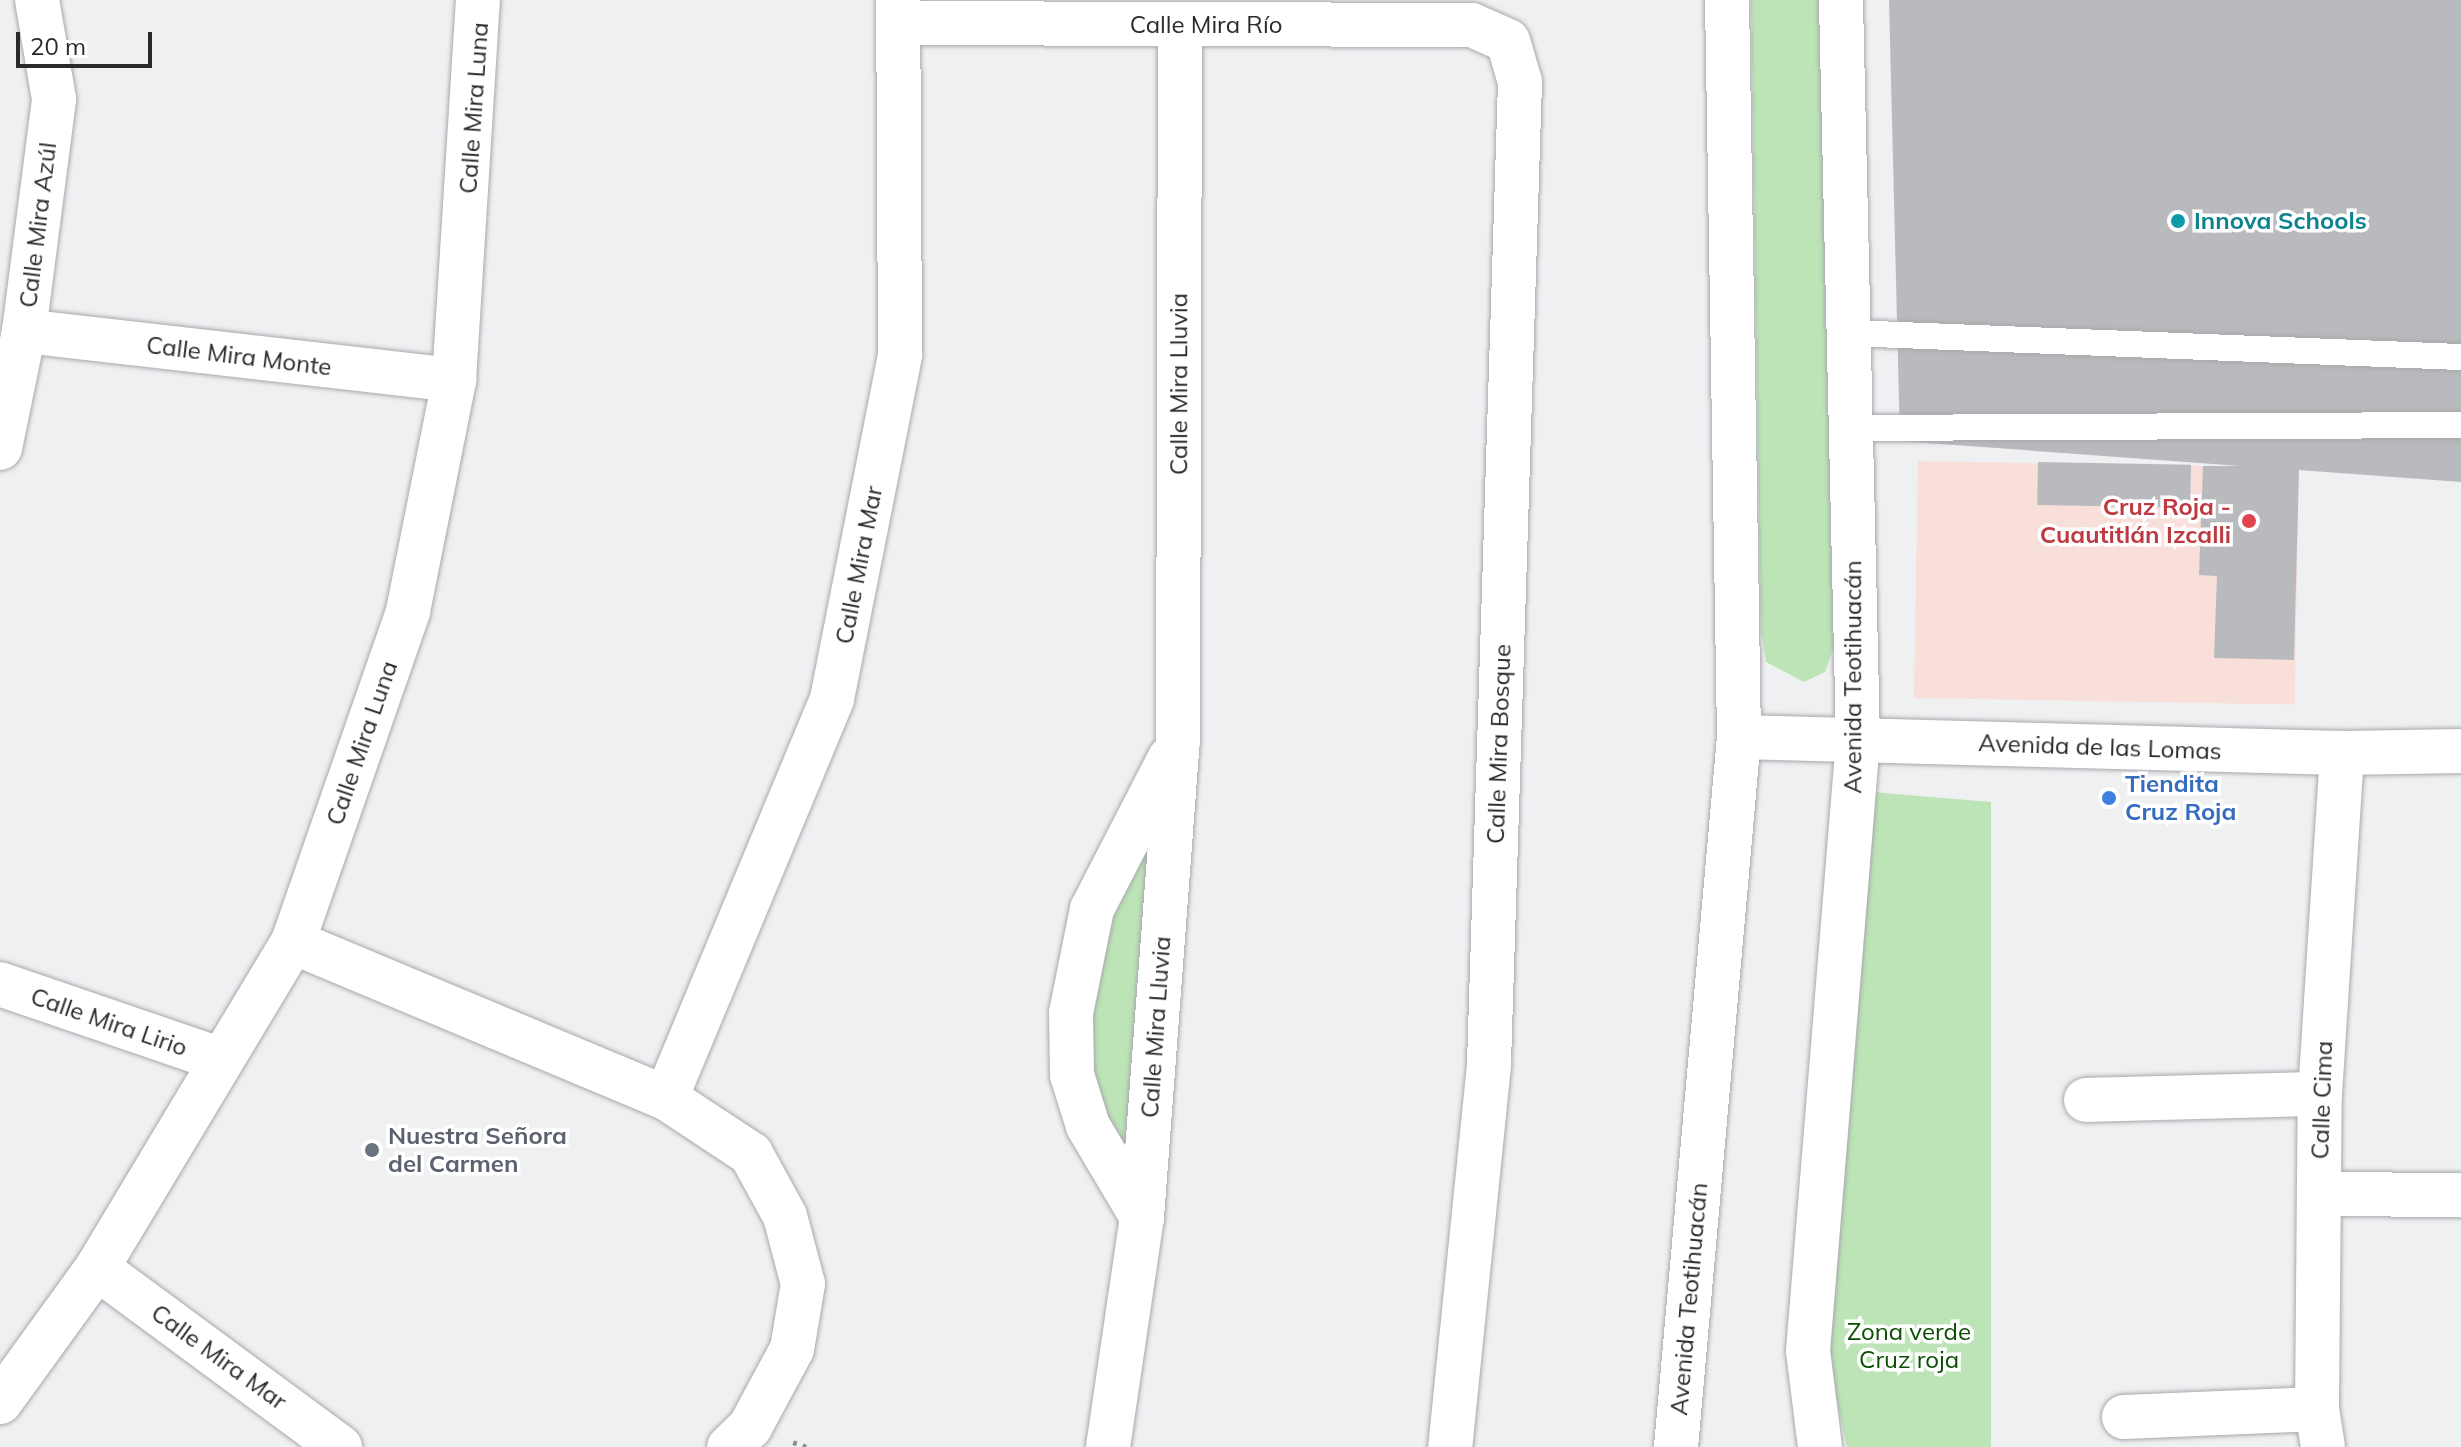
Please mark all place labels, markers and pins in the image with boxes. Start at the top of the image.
place label: Innova Schools [2194,207,2367,235]
marker: Innova Schools [2169,212,2187,230]
place label: Cruz Roja - Cuautitlán Izcalli [2040,493,2231,549]
marker: Cruz Roja - Cuautitlán Izcalli [2238,510,2260,532]
place label: Tiendita Cruz Roja [2125,770,2236,826]
marker: Tiendita Cruz Roja [2100,789,2118,807]
place label: Nuestra Señora del Carmen [388,1122,567,1178]
marker: Nuestra Señora del Carmen [363,1141,381,1159]

